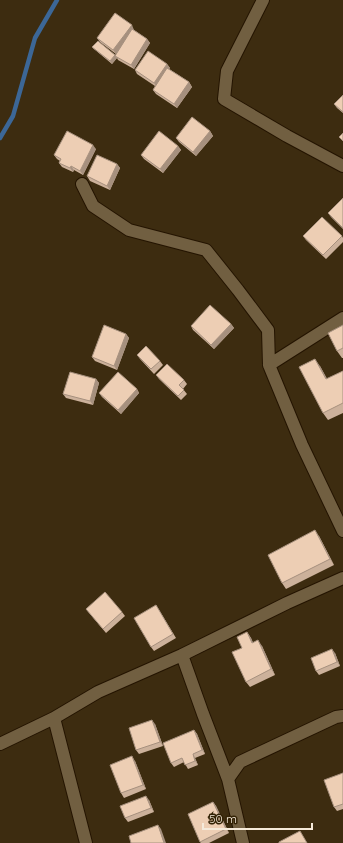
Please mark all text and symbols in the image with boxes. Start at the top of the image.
scale bar [203,805,312,831]
text: 50 m [209,811,237,826]

